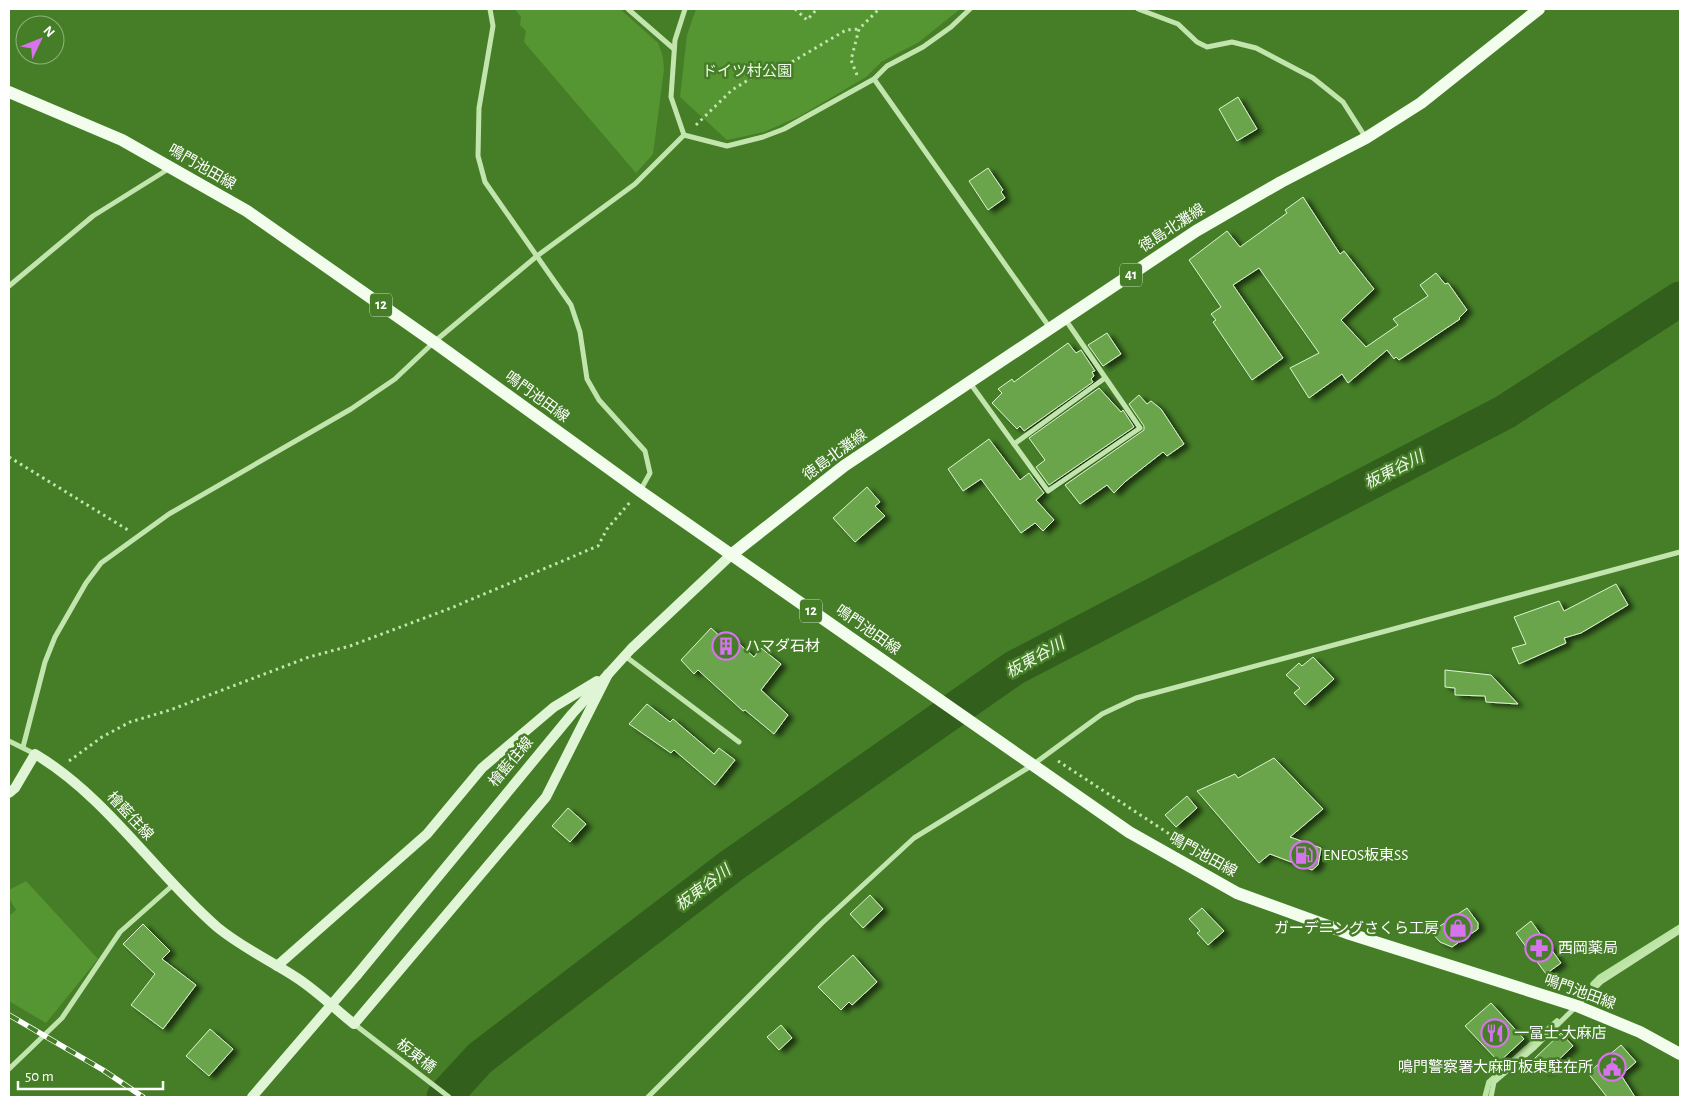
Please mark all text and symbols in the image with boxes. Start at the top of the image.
north arrow [15,15,65,65]
text: N [40,23,57,40]
park label: ドイツ村公園 [702,62,792,79]
street label: 鳴門池田線 [166,141,239,192]
street label: 徳島北灘線 [1135,200,1208,255]
road number: 41 [1120,264,1142,286]
road number: 12 [370,294,392,316]
street label: 鳴門池田線 [502,368,572,425]
street label: 徳島北灘線 [799,425,870,483]
water label: 板東谷川 [1361,447,1428,492]
road number: 12 [800,600,822,622]
street label: 鳴門池田線 [833,602,904,658]
building icon: ハマダ石材 [711,631,741,661]
water label: 板東谷川 [1003,634,1069,681]
place label: ハマダ石材 [745,637,820,654]
street label: 檜藍住線 [484,733,536,790]
street label: 檜藍住線 [104,788,157,843]
street label: 鳴門池田線 [1167,829,1240,880]
fuel station icon: ENEOS板東SS [1289,840,1319,870]
place label: ENEOS板東SS [1323,847,1408,863]
water label: 板東谷川 [672,860,735,914]
shop icon: ガーデニングさくら工房 [1443,913,1473,943]
place label: ガーデニングさくら工房 [1274,920,1439,936]
pharmacy icon: 西岡薬局 [1524,933,1554,963]
place label: 西岡薬局 [1558,940,1618,956]
street label: 鳴門池田線 [1542,971,1618,1012]
restaurant icon: 一冨士 大麻店 [1480,1018,1510,1048]
place label: 一冨士 大麻店 [1514,1025,1606,1041]
street label: 板東橋 [394,1035,439,1076]
public building icon: 鳴門警察署大麻町板東駐在所 [1597,1052,1627,1082]
scale bar [18,1058,162,1090]
place label: 鳴門警察署大麻町板東駐在所 [1398,1059,1593,1075]
text: 50 m [25,1069,54,1084]

